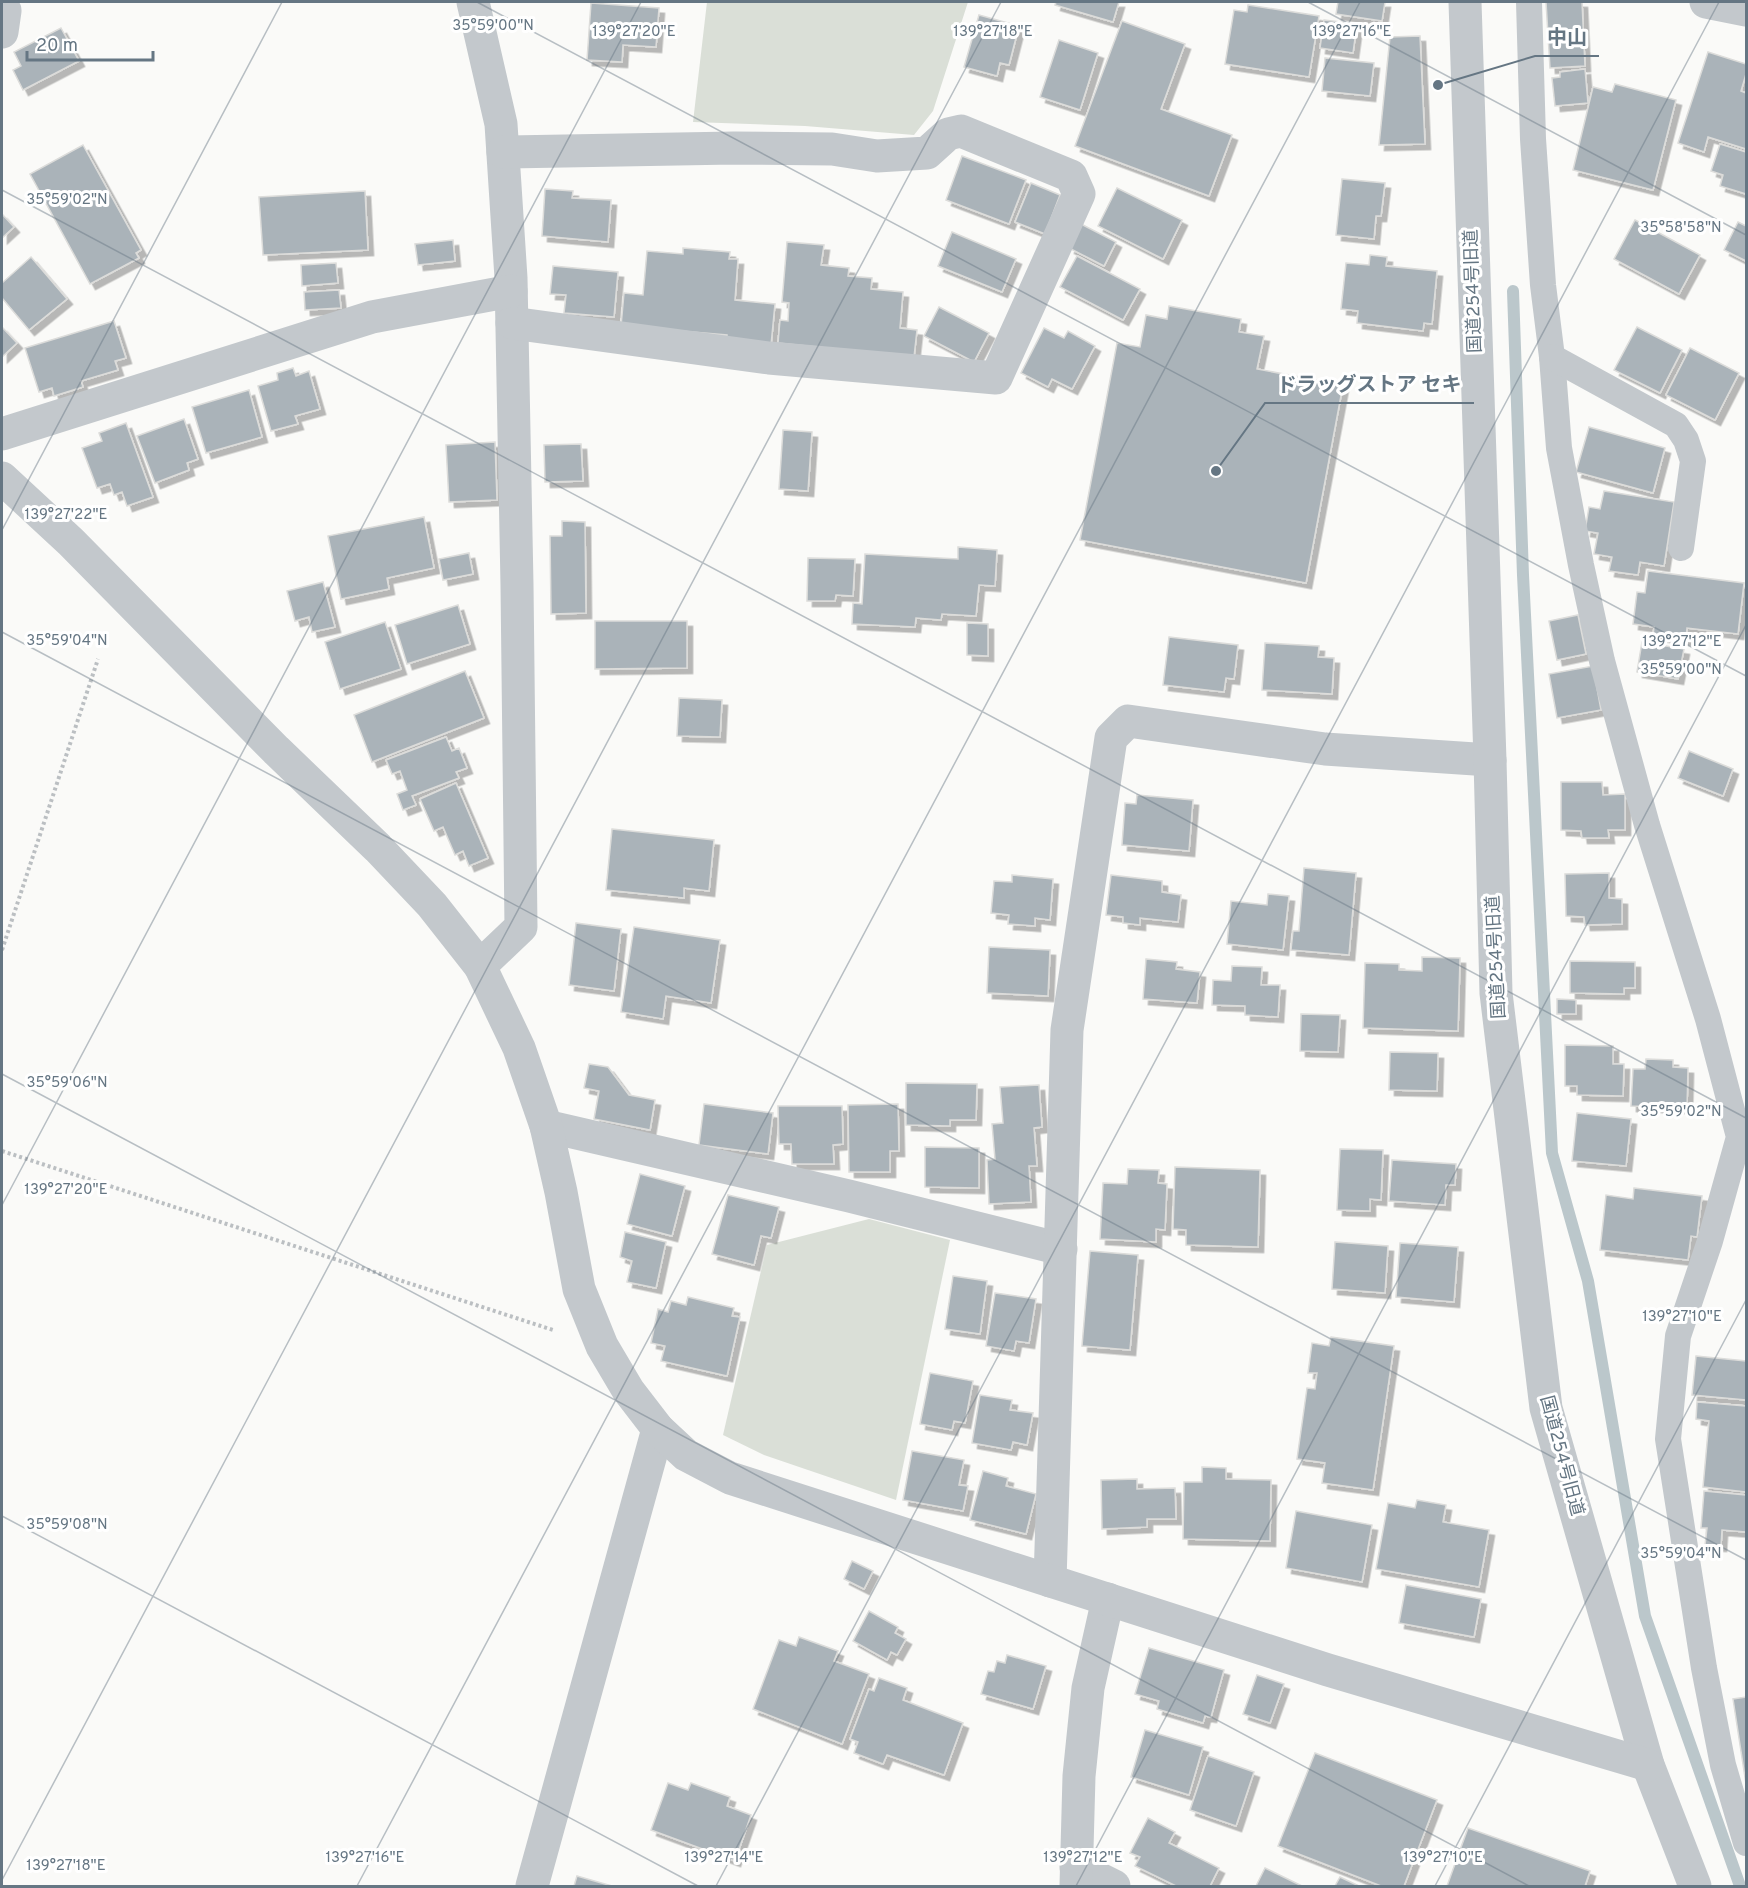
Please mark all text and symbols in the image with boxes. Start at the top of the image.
text: 35°59'00"N [452,17,534,36]
callout: 中山 [1535,18,1599,56]
text: 139°27'20"E [592,23,676,42]
text: 139°27'18"E [953,23,1033,42]
text: 139°27'16"E [1312,23,1392,42]
scale bar [27,24,153,62]
text: 中山 [1547,26,1587,52]
text: 20 m [36,35,78,58]
text: 35°59'02"N [26,191,108,210]
text: 35°58'58"N [1640,219,1722,238]
street label: 国道254号旧道 [1460,229,1488,353]
callout: ドラッグストア セキ [1265,365,1474,403]
text: ドラッグストア セキ [1277,373,1462,399]
text: 139°27'22"E [25,506,107,525]
text: 35°59'04"N [26,632,108,651]
text: 139°27'12"E [1642,633,1722,652]
text: 35°59'00"N [1640,661,1722,680]
street label: 国道254号旧道 [1482,895,1512,1019]
text: 35°59'06"N [26,1074,108,1093]
text: 35°59'02"N [1640,1103,1722,1122]
text: 139°27'20"E [24,1181,108,1200]
text: 139°27'10"E [1642,1308,1722,1327]
street label: 国道254号旧道 [1534,1393,1588,1519]
text: 35°59'08"N [26,1516,108,1535]
text: 35°59'04"N [1640,1545,1722,1564]
text: 139°27'16"E [325,1849,405,1868]
text: 139°27'14"E [684,1849,764,1868]
text: 139°27'12"E [1043,1849,1123,1868]
text: 139°27'10"E [1403,1849,1483,1868]
text: 139°27'18"E [26,1857,106,1876]

